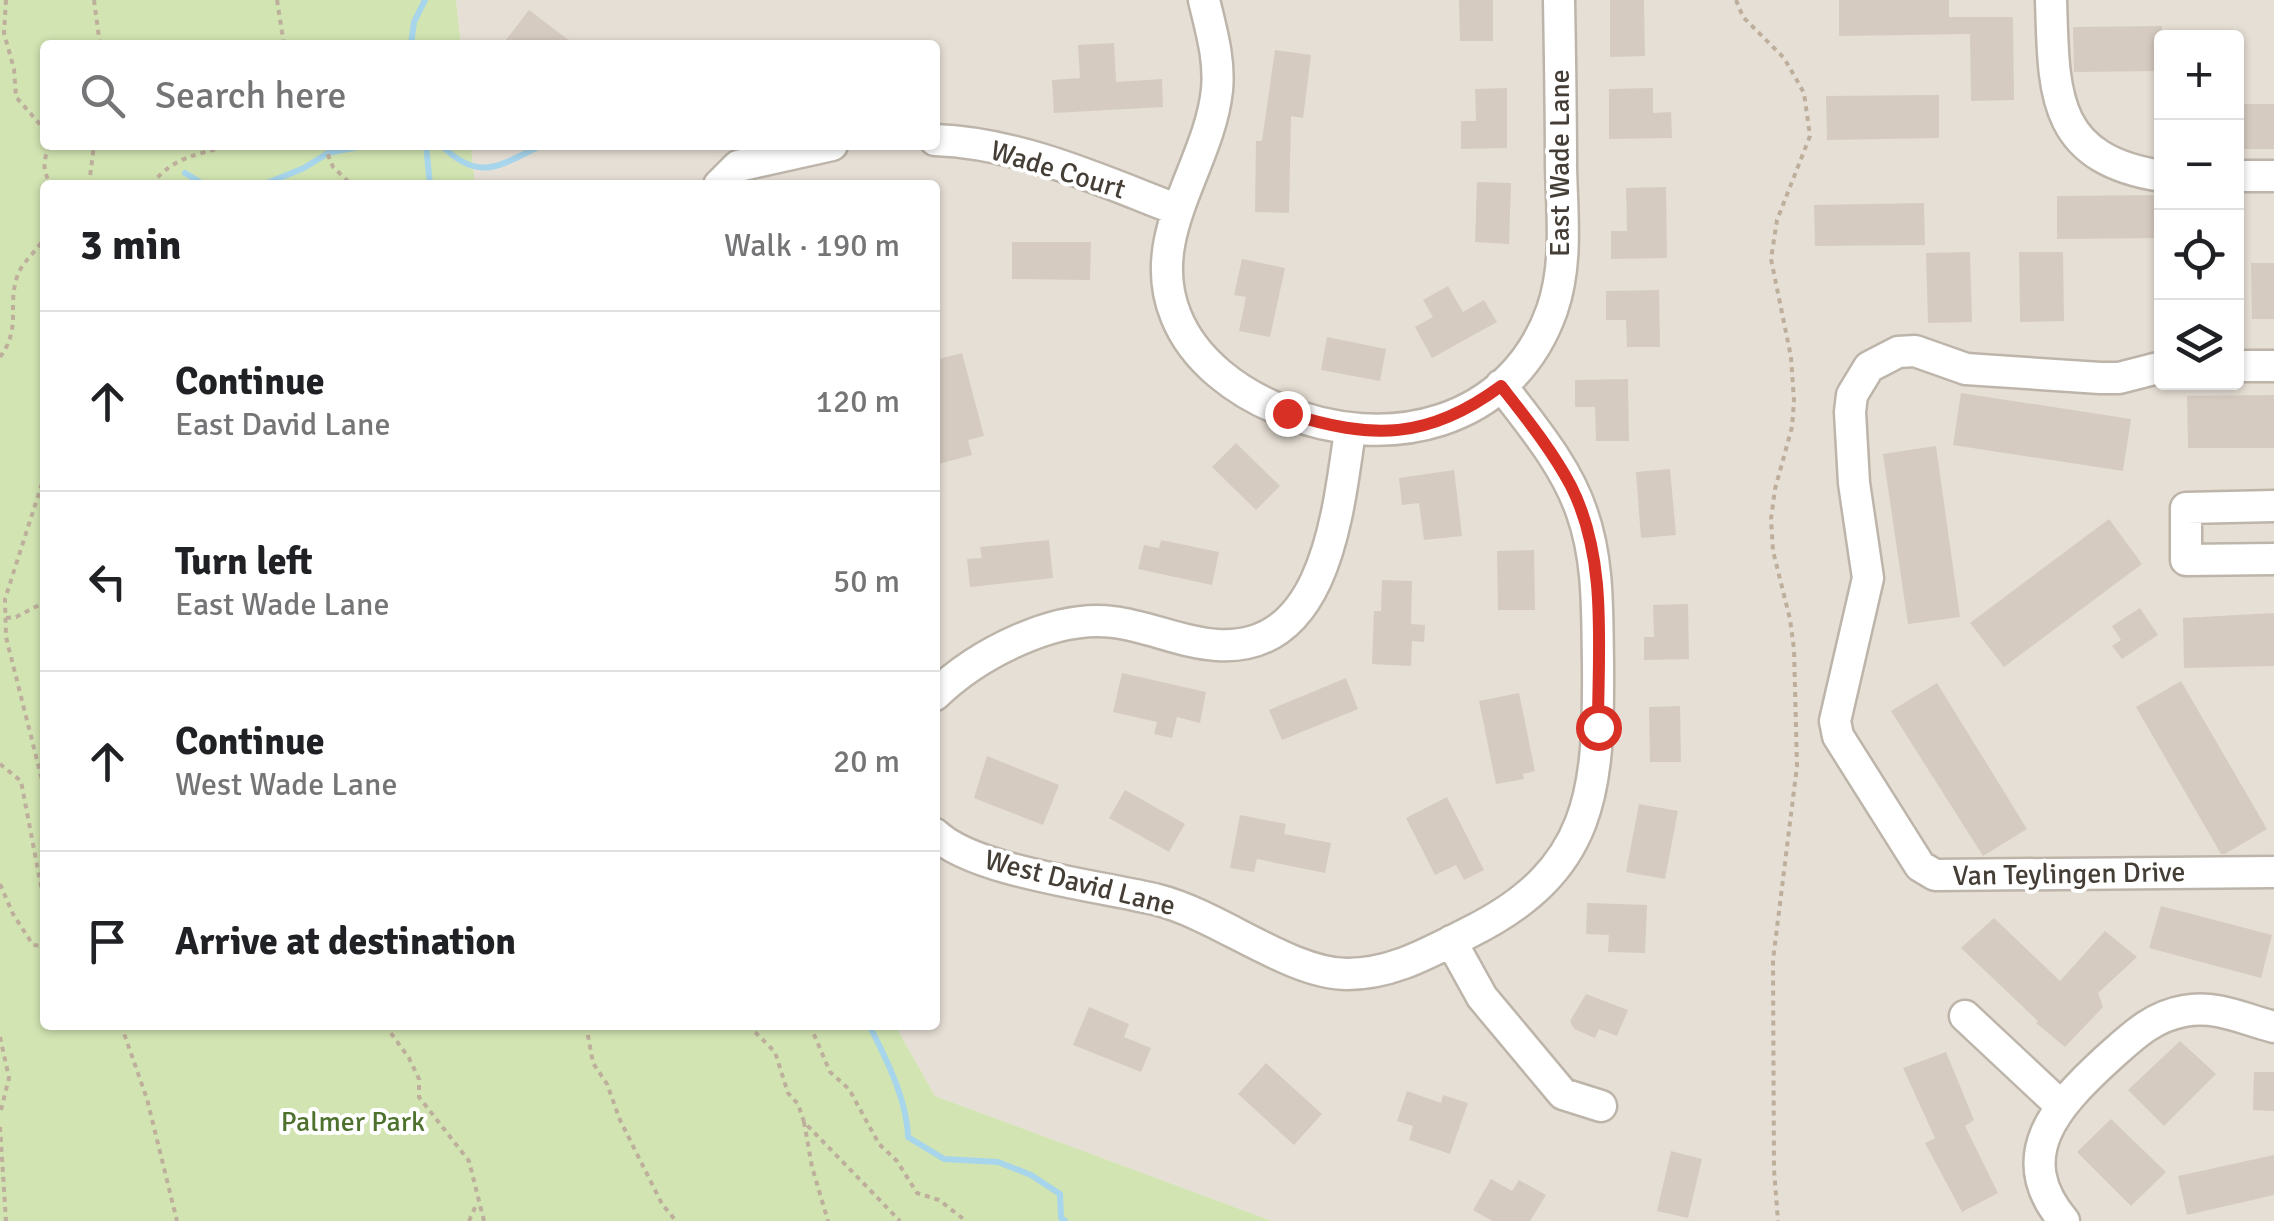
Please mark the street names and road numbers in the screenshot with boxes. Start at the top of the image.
street label: East Wade Lane [1543,69,1577,257]
street label: Wade Court [986,133,1130,207]
street label: West David Lane [981,843,1179,923]
street label: Van Teylingen Drive [1952,855,2186,893]

